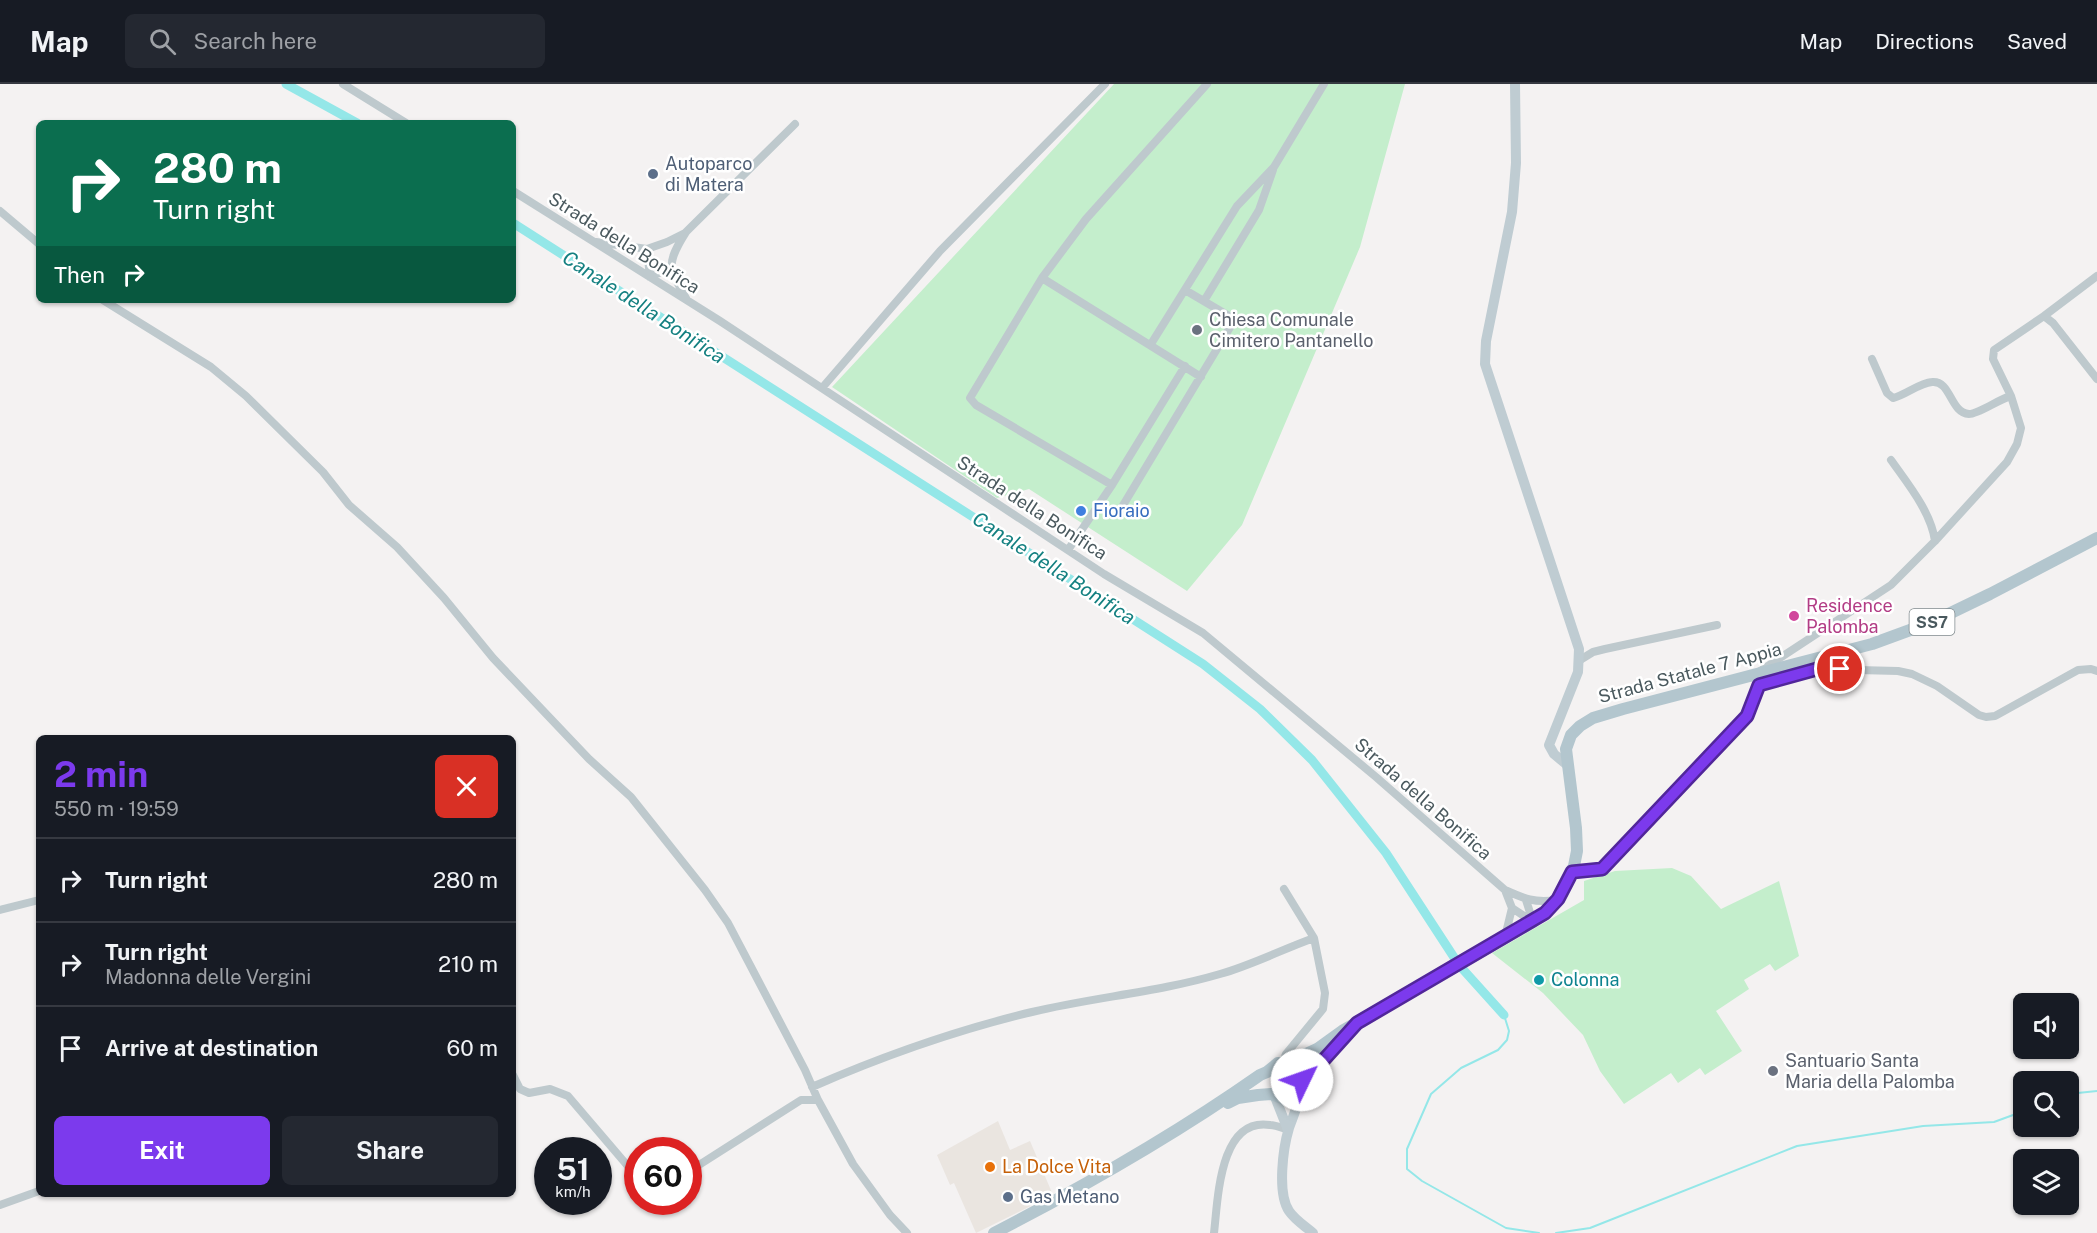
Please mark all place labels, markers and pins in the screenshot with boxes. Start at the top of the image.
place label: Autoparco di Matera [665,153,752,195]
marker: Autoparco di Matera [646,167,660,181]
place label: Chiesa Comunale Cimitero Pantanello [1209,309,1373,351]
marker: Chiesa Comunale Cimitero Pantanello [1190,323,1204,337]
place label: Fioraio [1093,500,1150,521]
marker: Fioraio [1074,504,1088,518]
place label: Residence Palomba [1806,595,1893,637]
marker: Residence Palomba [1787,609,1801,623]
pin [1814,643,1865,694]
place label: Colonna [1551,969,1619,990]
marker: Colonna [1532,973,1546,987]
place label: Santuario Santa Maria della Palomba [1785,1050,1955,1092]
marker: Santuario Santa Maria della Palomba [1766,1064,1780,1078]
place label: La Dolce Vita [1002,1156,1111,1177]
marker: La Dolce Vita [983,1160,997,1174]
place label: Gas Metano [1020,1186,1120,1207]
marker: Gas Metano [1001,1190,1015,1204]

